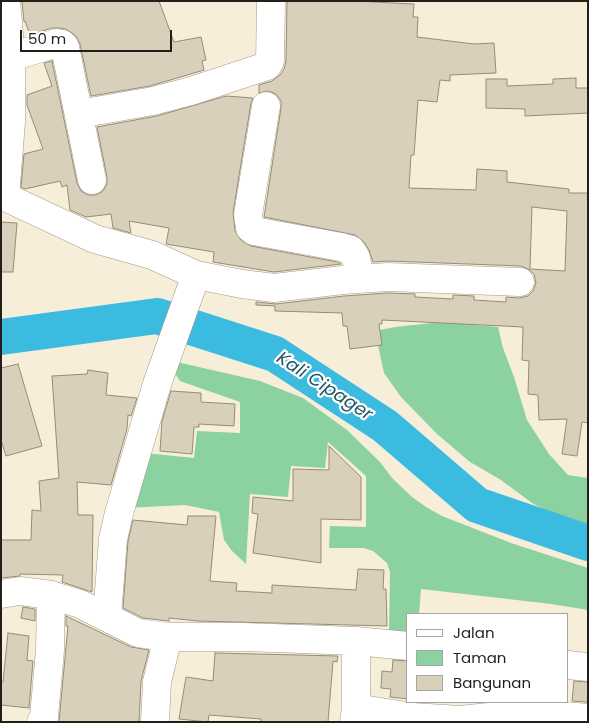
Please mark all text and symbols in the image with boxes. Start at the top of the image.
scale bar [22,20,175,52]
text: 50 m [28,28,66,49]
water label: Kali Cipager [272,348,376,426]
legend [406,613,569,703]
text: Jalan [453,622,495,643]
text: Taman [453,647,506,668]
text: Bangunan [453,672,531,693]

